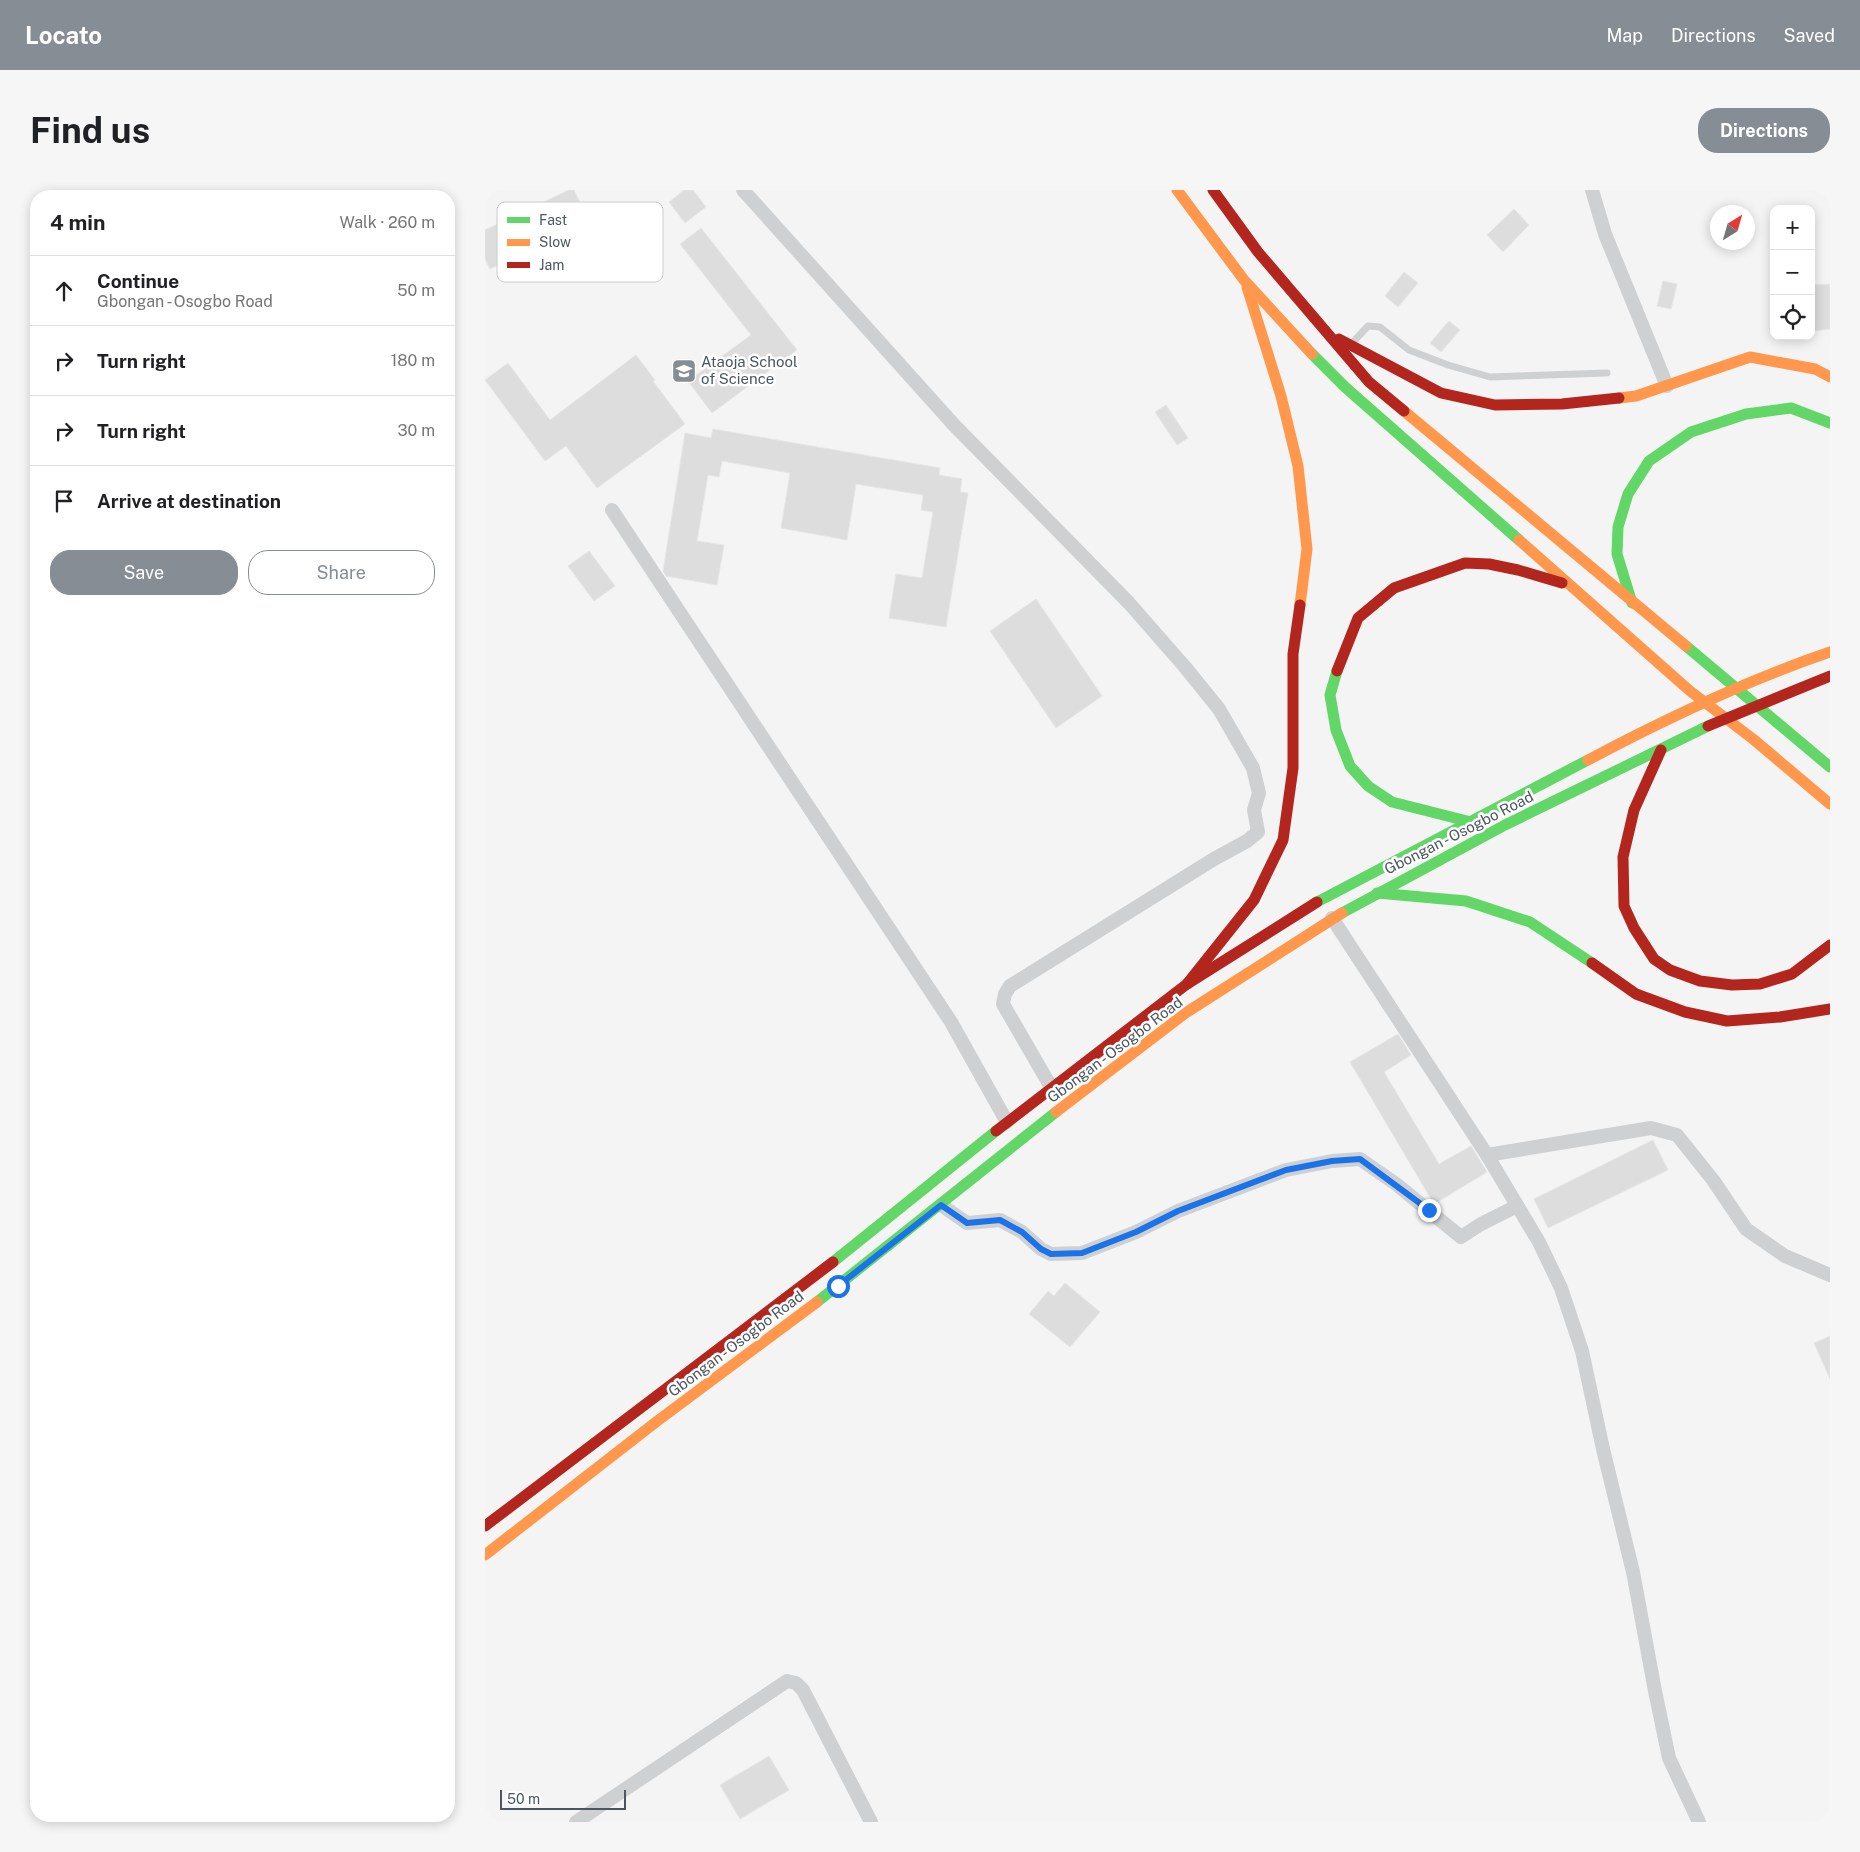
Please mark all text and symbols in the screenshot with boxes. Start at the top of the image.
text: Locato [25,21,102,49]
text: Map [1606,25,1643,46]
text: Directions [1671,25,1756,46]
text: Saved [1784,25,1835,46]
button: Directions [1698,108,1830,153]
text: Find us [30,110,150,151]
legend [497,202,663,282]
north arrow [1710,205,1755,250]
map controls [1770,205,1815,340]
button: + [1770,205,1815,250]
text: 4 min [50,210,105,235]
text: Fast [539,212,567,228]
text: Walk · 260 m [340,213,435,232]
text: Slow [539,234,571,250]
button: − [1770,250,1815,295]
text: Jam [539,257,564,273]
text: Continue [97,270,179,292]
icon: ahead [50,277,78,305]
text: 50 m [397,281,435,300]
text: Gbongan - Osogbo Road [97,292,273,311]
button: locate [1770,295,1815,340]
icon: right [50,347,78,375]
text: Turn right [97,350,186,372]
text: 180 m [391,351,435,370]
place label: Ataoja School of Science [701,353,798,387]
school or university icon: Ataoja School of Science [671,358,697,384]
icon: right [50,417,78,445]
text: Turn right [97,420,186,442]
text: 30 m [398,421,435,440]
icon: arrive [50,487,78,515]
text: Arrive at destination [97,490,281,512]
button: Save [50,550,238,595]
button: Share [248,550,435,595]
street label: Gbongan - Osogbo Road [1382,788,1536,878]
street label: Gbongan - Osogbo Road [1044,993,1186,1106]
route end [1418,1199,1441,1222]
route start [827,1275,850,1298]
street label: Gbongan - Osogbo Road [665,1287,807,1400]
scale bar [500,1787,626,1810]
text: 50 m [507,1791,540,1807]

